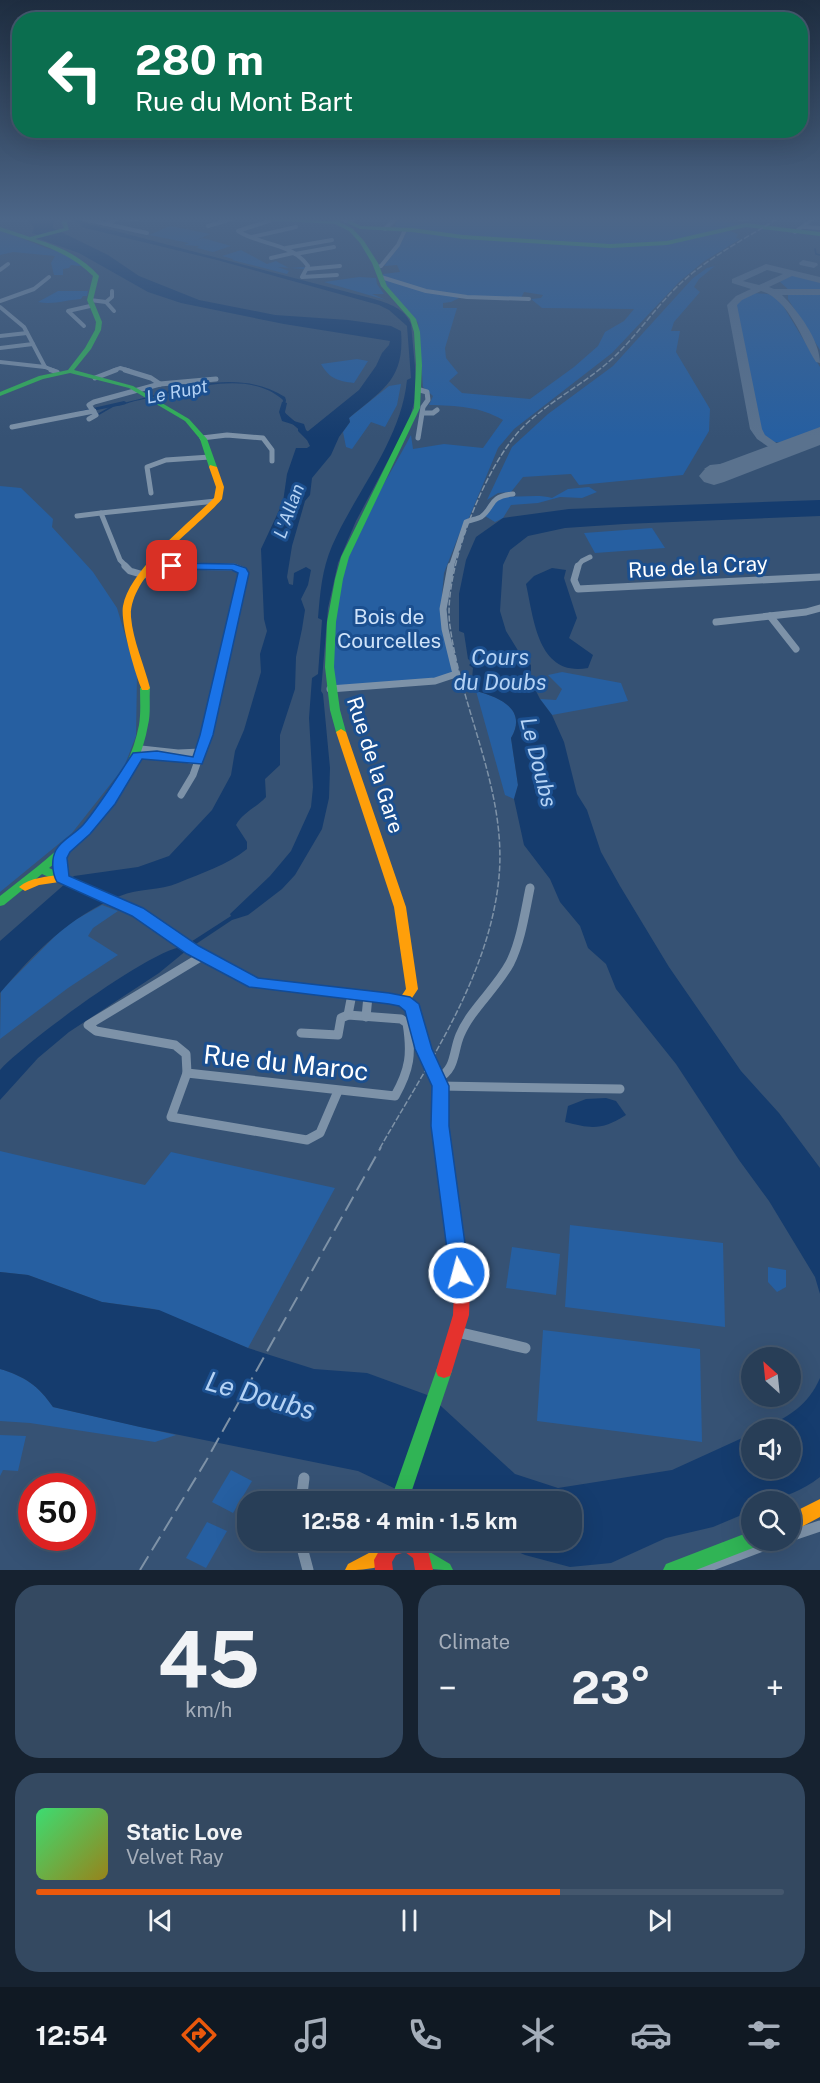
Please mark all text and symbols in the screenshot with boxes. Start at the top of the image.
text: 280 m [135,35,264,84]
icon: left [36,36,114,114]
text: Rue du Mont Bart [135,85,353,117]
water label: Le Rupt [144,375,210,408]
water label: L'Allan [269,481,308,541]
pin [146,540,197,591]
icon: arrive [155,549,188,582]
street label: Rue de la Cray [627,550,769,583]
park label: Bois de Courcelles [337,604,441,653]
water label: Cours du Doubs [453,644,547,695]
street label: Rue de la Gare [342,693,409,836]
water label: Le Doubs [515,714,563,810]
street label: Rue du Maroc [202,1038,370,1087]
position arrow [427,1241,491,1305]
north arrow [741,1347,801,1407]
map controls [741,1347,801,1551]
water label: Le Doubs [202,1364,319,1426]
button: sound [741,1419,801,1479]
speed limit sign: 50 [18,1473,96,1551]
button: search [741,1491,801,1551]
text: 12:58 · 4 min · 1.5 km [302,1508,517,1534]
text: 45 [157,1613,260,1705]
text: Climate [439,1630,510,1654]
text: 23° [571,1661,651,1714]
text: − [439,1669,457,1707]
text: + [766,1669,784,1707]
text: km/h [185,1698,232,1722]
text: Static Love [126,1819,243,1845]
text: Velvet Ray [126,1845,224,1869]
icon: previous [144,1904,177,1937]
icon: pause [393,1904,426,1937]
icon: next [643,1904,676,1937]
icon: directions [178,2014,220,2056]
icon: music [291,2014,333,2056]
icon: phone [404,2014,446,2056]
icon: climate [517,2014,559,2056]
icon: car [630,2014,672,2056]
icon: filters [743,2014,785,2056]
text: 12:54 [35,2019,107,2051]

